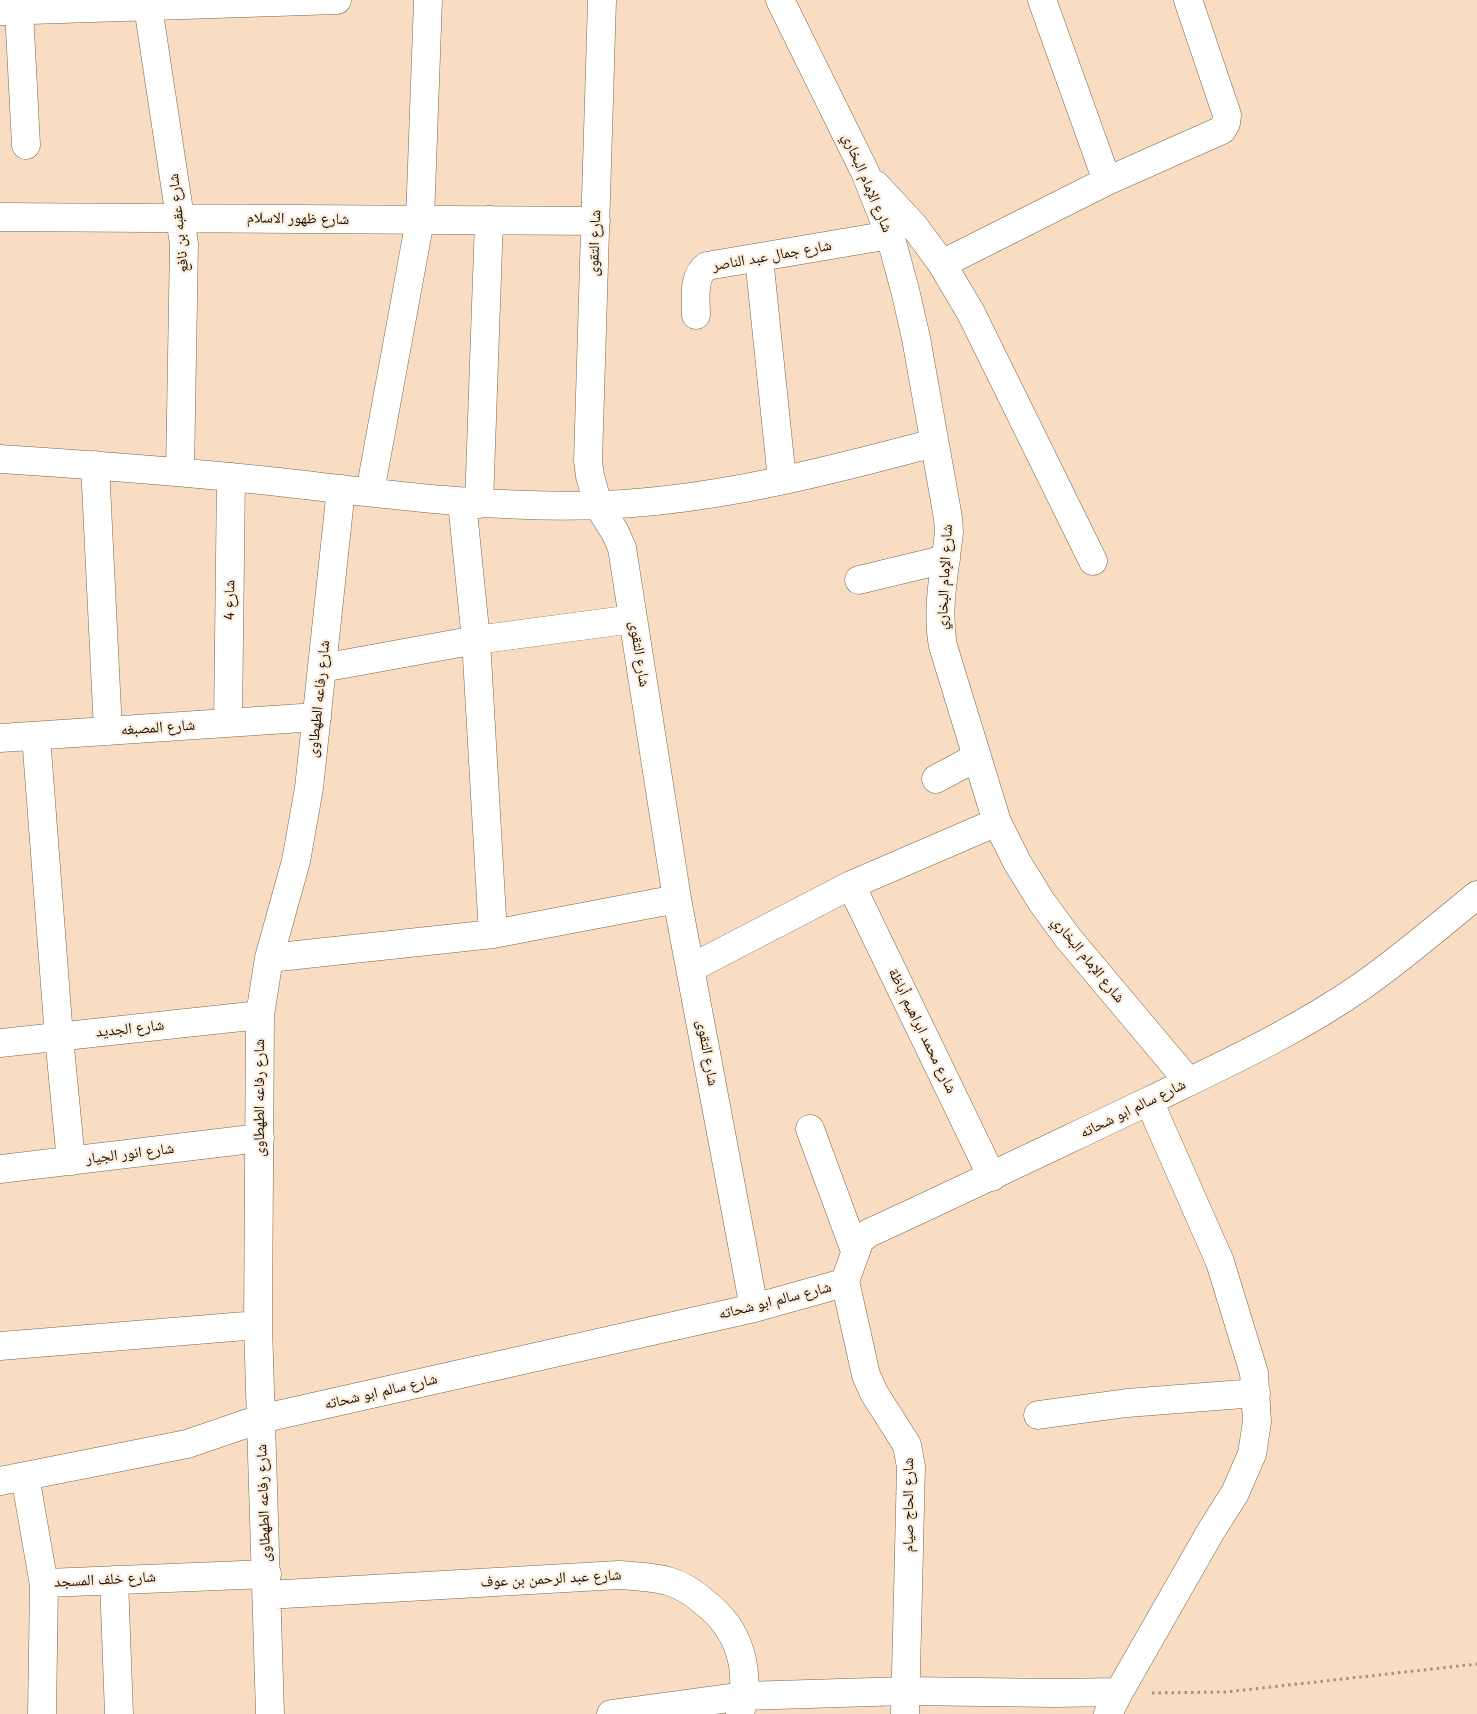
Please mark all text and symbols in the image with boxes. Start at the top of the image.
street label: شارع الإمام البخاري [838,131,896,235]
street label: شارع عقبه بن نافع [165,173,193,273]
street label: شارع ظهور الاسلام [247,209,349,229]
street label: شارع التقوى [585,209,605,277]
street label: شارع جمال عبد الناصر [711,237,833,275]
street label: شارع الإمام البخاري [933,524,957,630]
street label: شارع 4 [221,580,239,620]
street label: شارع التقوى [625,620,653,688]
street label: شارع رفاعه الطهطاوى [304,639,334,759]
street label: شارع المصبغه [120,716,196,740]
street label: شارع الإمام البخاري [1048,913,1128,1007]
street label: شارع محمد ابراهيم أباظة [884,965,960,1097]
street label: شارع الجديد [95,1016,165,1042]
street label: شارع التقوى [692,1019,722,1087]
street label: شارع رفاعه الطهطاوى [251,1039,269,1157]
street label: شارع سالم ابو شحاته [1077,1076,1189,1142]
street label: شارع انور الجيار [85,1140,175,1168]
street label: شارع سالم ابو شحاته [717,1278,833,1324]
street label: شارع سالم ابو شحاته [323,1370,439,1414]
street label: شارع رفاعه الطهطاوى [253,1444,275,1562]
street label: شارع الحاج صيام [900,1458,918,1552]
street label: شارع عبد الرحمن بن عوف [480,1566,622,1592]
street label: شارع خلف المسجد [54,1568,156,1592]

